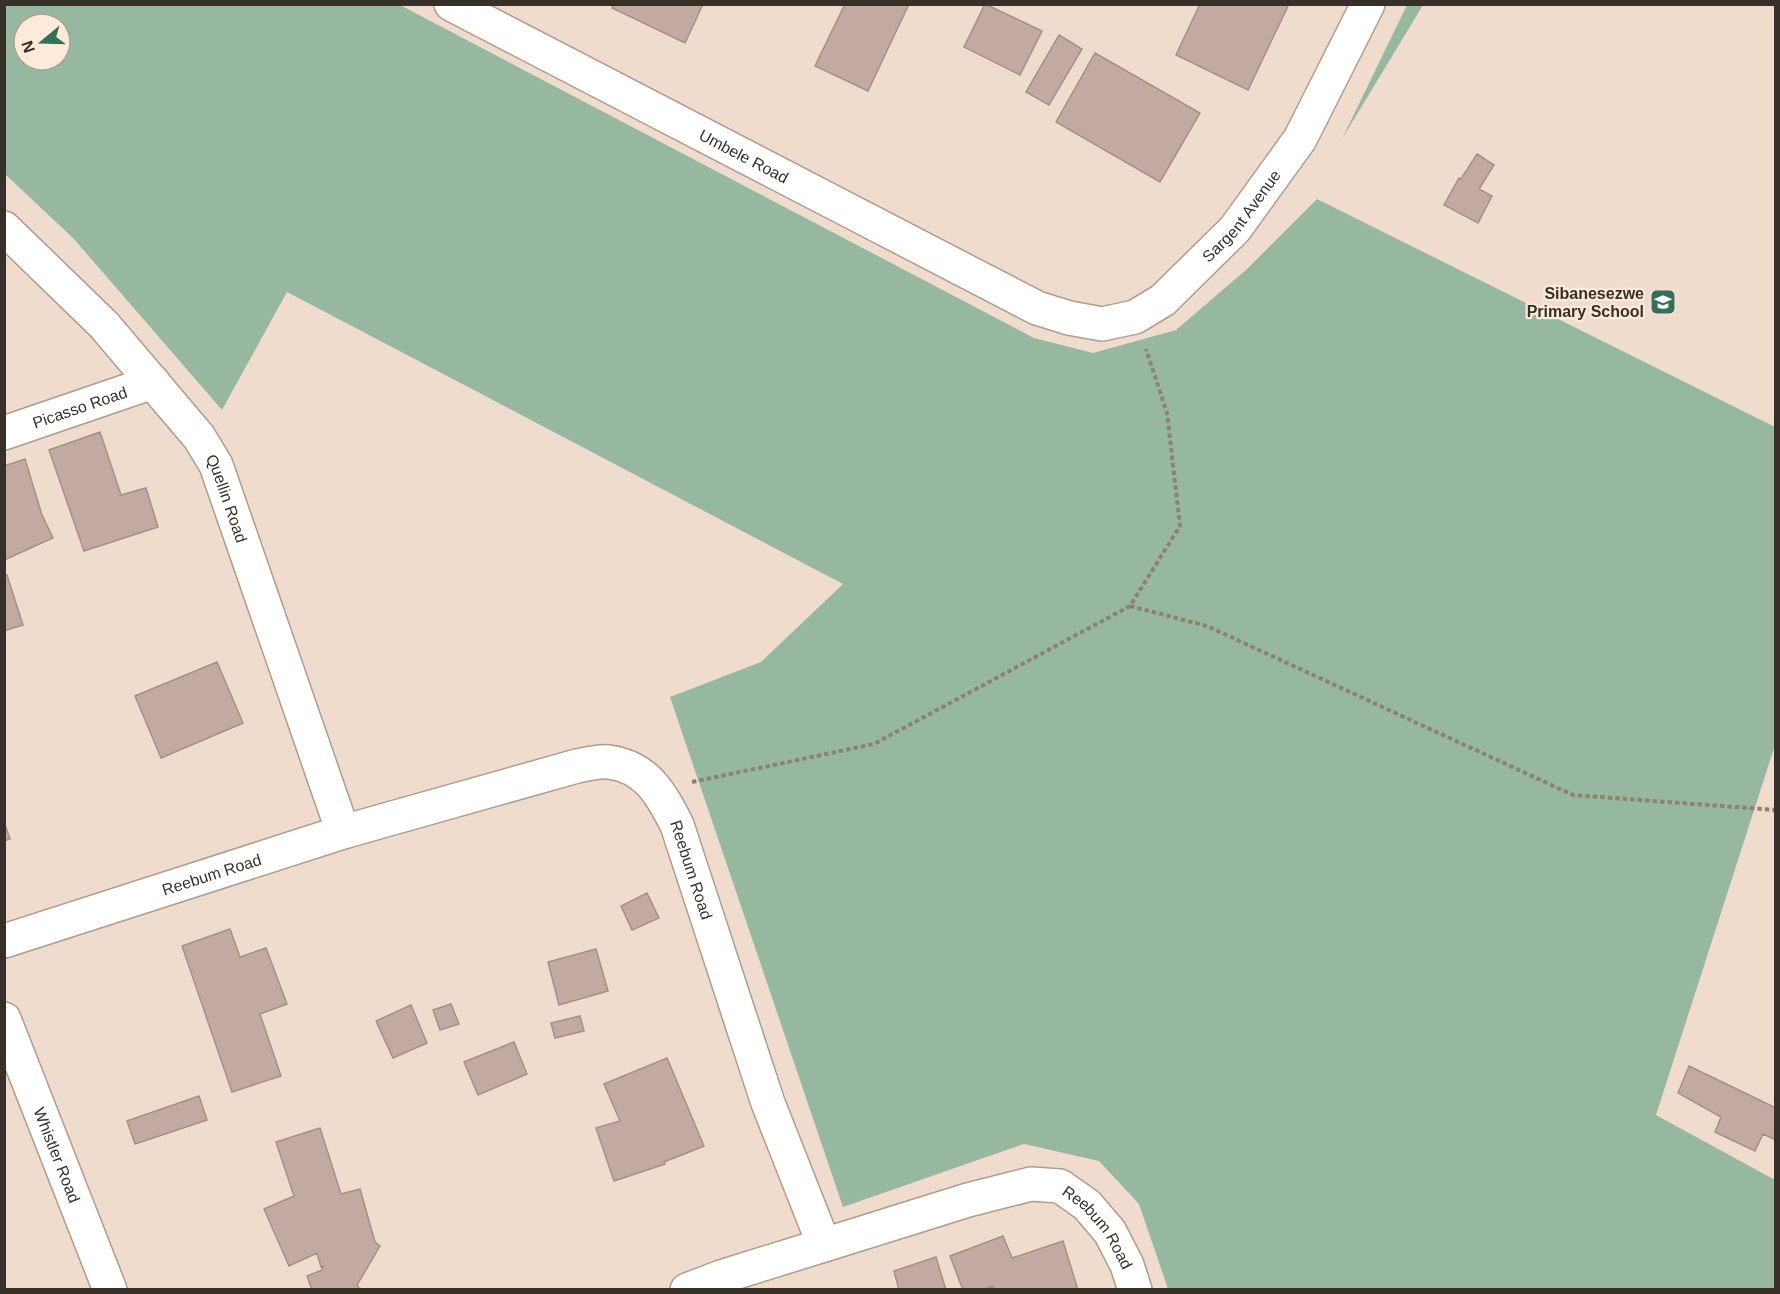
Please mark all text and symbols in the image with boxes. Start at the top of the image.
north arrow [12,12,72,72]
text: N [18,38,38,55]
street label: Umbele Road [697,126,791,186]
street label: Sargent Avenue [1199,166,1284,265]
place label: Sibanesezwe Primary School [1527,285,1644,320]
school or university icon: Sibanesezwe Primary School [1648,287,1678,317]
street label: Picasso Road [30,383,129,431]
street label: Quellin Road [203,451,251,545]
street label: Reebum Road [668,818,716,922]
street label: Reebum Road [160,850,263,898]
street label: Whistler Road [31,1105,83,1205]
street label: Reebum Road [1060,1182,1136,1272]

